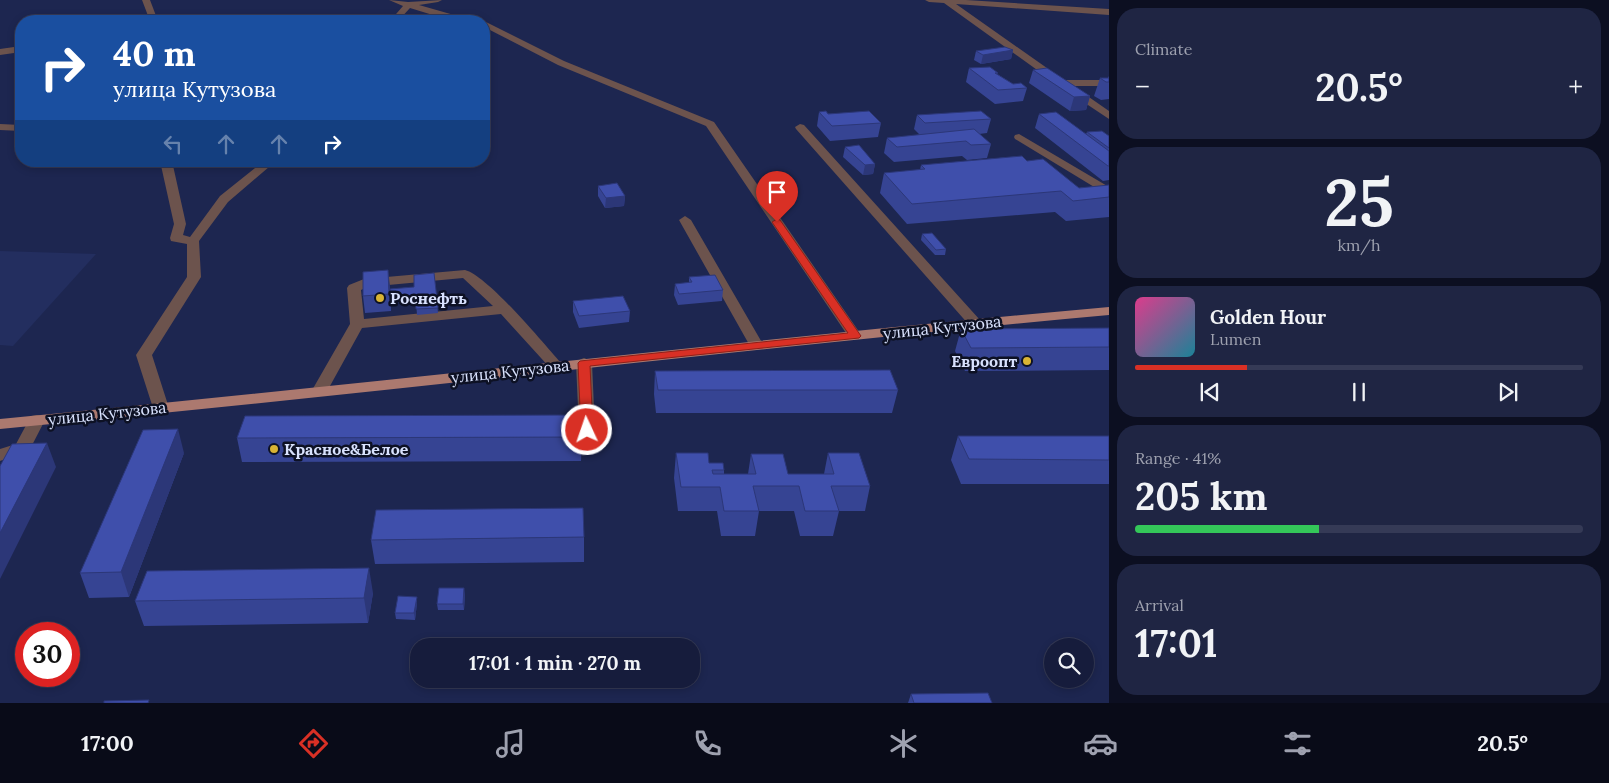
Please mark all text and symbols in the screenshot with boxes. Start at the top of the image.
text: 40 m [113,31,196,76]
icon: right [30,35,95,100]
text: Climate [1135,39,1192,59]
text: 20.5° [1315,63,1403,111]
text: − [1135,69,1150,105]
text: + [1568,69,1583,105]
text: улица Кутузова [113,75,276,103]
icon: left [159,130,187,158]
icon: ahead [212,130,240,158]
icon: ahead [265,130,293,158]
icon: right [318,130,346,158]
text: 25 [1324,161,1394,244]
pin [756,171,798,222]
icon: arrive [763,178,791,206]
text: km/h [1337,235,1381,255]
place label: Роснефть [390,288,467,308]
marker: Роснефть [374,292,386,304]
text: Golden Hour [1210,305,1326,329]
street label: улица Кутузова [882,311,1002,343]
text: Lumen [1210,329,1262,349]
place label: Евроопт [951,351,1018,371]
street label: улица Кутузова [450,355,570,387]
marker: Евроопт [1021,355,1033,367]
icon: previous [1196,378,1224,406]
icon: pause [1345,378,1373,406]
icon: next [1494,378,1522,406]
street label: улица Кутузова [47,397,167,429]
position arrow [560,403,612,455]
place label: Красное&Белое [284,439,409,459]
marker: Красное&Белое [268,443,280,455]
text: Range · 41% [1135,448,1221,468]
text: 205 km [1135,472,1267,520]
text: Arrival [1135,595,1184,615]
text: 17:01 [1135,619,1217,667]
speed limit sign: 30 [15,622,80,687]
map controls [1044,638,1094,688]
button: search [1044,638,1094,688]
text: 17:01 · 1 min · 270 m [469,651,641,675]
icon: directions [296,726,331,761]
icon: music [493,726,528,761]
icon: phone [690,726,725,761]
icon: climate [886,726,921,761]
icon: car [1083,726,1118,761]
icon: filters [1280,726,1315,761]
text: 17:00 [81,729,134,757]
text: 20.5° [1477,729,1528,757]

